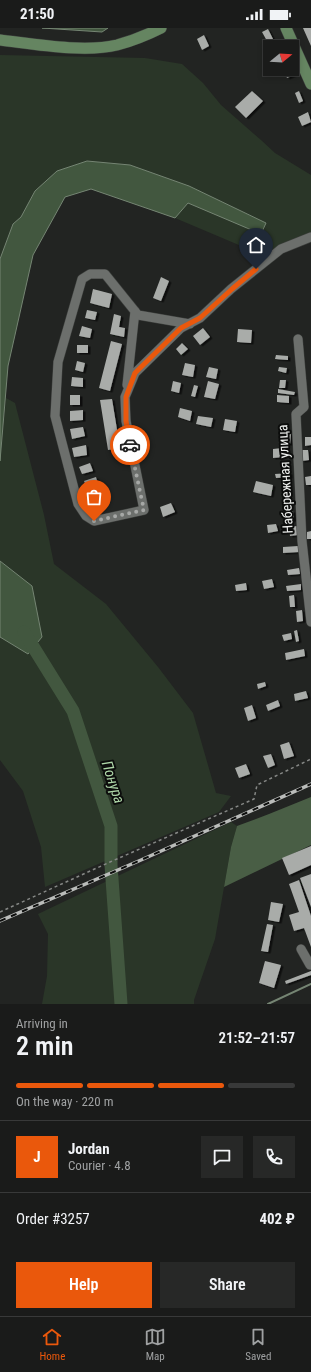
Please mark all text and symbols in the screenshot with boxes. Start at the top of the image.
text: 21:50 [20,5,54,23]
north arrow [263,40,299,76]
map controls [263,40,299,76]
pin [239,228,273,269]
icon: home [245,234,267,256]
street label: Набережная улица [274,424,296,534]
courier [110,425,150,465]
icon: car [119,434,141,456]
pin [77,480,111,521]
icon: bag [83,486,105,508]
water label: Понура [98,758,128,806]
text: Arriving in [16,1016,68,1031]
text: 21:52–21:57 [218,1029,295,1047]
text: 2 min [16,1031,74,1061]
text: On the way · 220 m [16,1094,113,1109]
button: chat [201,1136,243,1178]
button: phone [253,1136,295,1178]
text: Jordan [68,1140,110,1158]
text: J [33,1148,41,1166]
text: Courier · 4.8 [68,1158,131,1173]
text: Order #3257 [16,1210,90,1228]
text: 402 ₽ [259,1210,295,1228]
button: Help [16,1262,152,1308]
button: Share [160,1262,295,1308]
tab: Home [40,1326,65,1363]
tab: Map [144,1326,166,1363]
tab: Saved [245,1326,271,1363]

